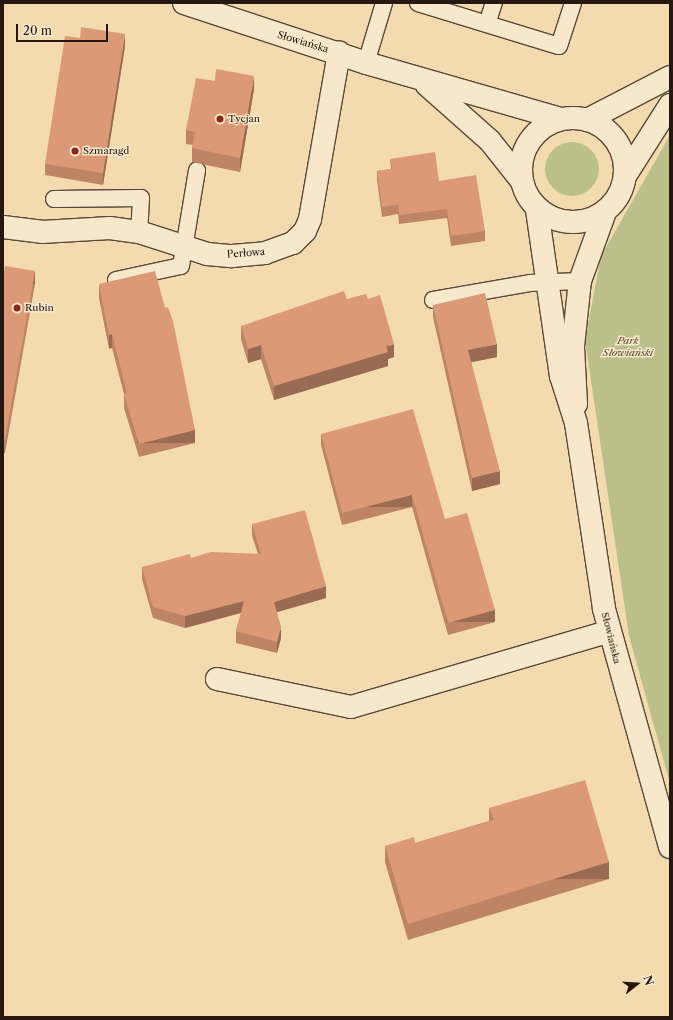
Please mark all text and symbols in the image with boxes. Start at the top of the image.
scale bar [18,16,110,42]
text: 20 m [23,23,52,38]
street label: Słowiańska [276,29,330,55]
place label: Tycjan [228,113,260,125]
marker: Tycjan [215,114,225,124]
place label: Szmaragd [83,145,129,157]
marker: Szmaragd [70,146,80,156]
street label: Perłowa [226,246,266,260]
place label: Rubin [25,302,54,314]
marker: Rubin [12,303,22,313]
park label: Park Słowiański [603,334,653,358]
street label: Słowiańska [599,611,623,665]
north arrow [617,964,657,1004]
text: N [640,974,657,987]

